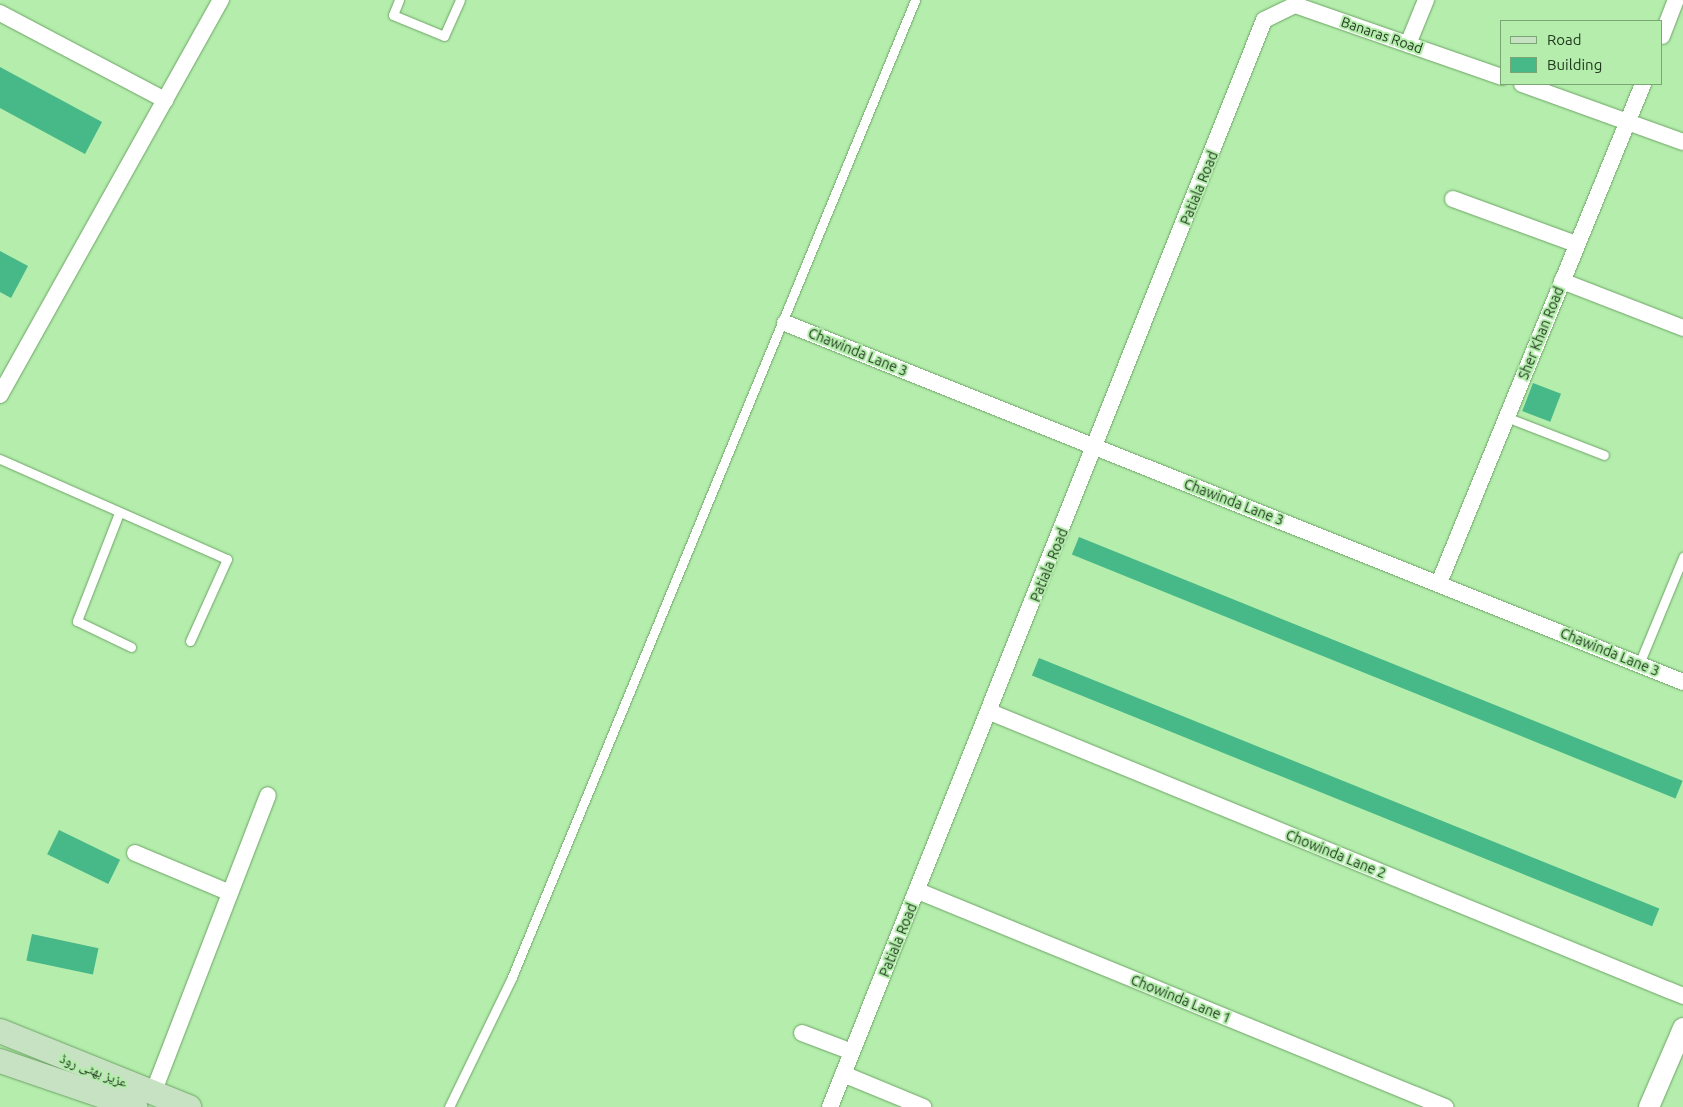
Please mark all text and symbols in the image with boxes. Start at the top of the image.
street label: Banaras Road [1339,13,1425,57]
legend [1500,20,1663,85]
text: Road [1547,31,1582,48]
text: Building [1547,56,1602,73]
street label: Patiala Road [1177,149,1221,227]
street label: Sher Khan Road [1515,284,1567,382]
street label: Chawinda Lane 3 [806,324,910,380]
street label: Chawinda Lane 3 [1182,475,1286,529]
street label: Patiala Road [1027,526,1071,604]
street label: Chawinda Lane 3 [1558,624,1662,680]
street label: Chowinda Lane 2 [1283,826,1389,882]
street label: Patiala Road [876,901,920,979]
street label: Chowinda Lane 1 [1128,971,1234,1027]
street label: عزیز بھٹی روڈ [58,1049,130,1091]

